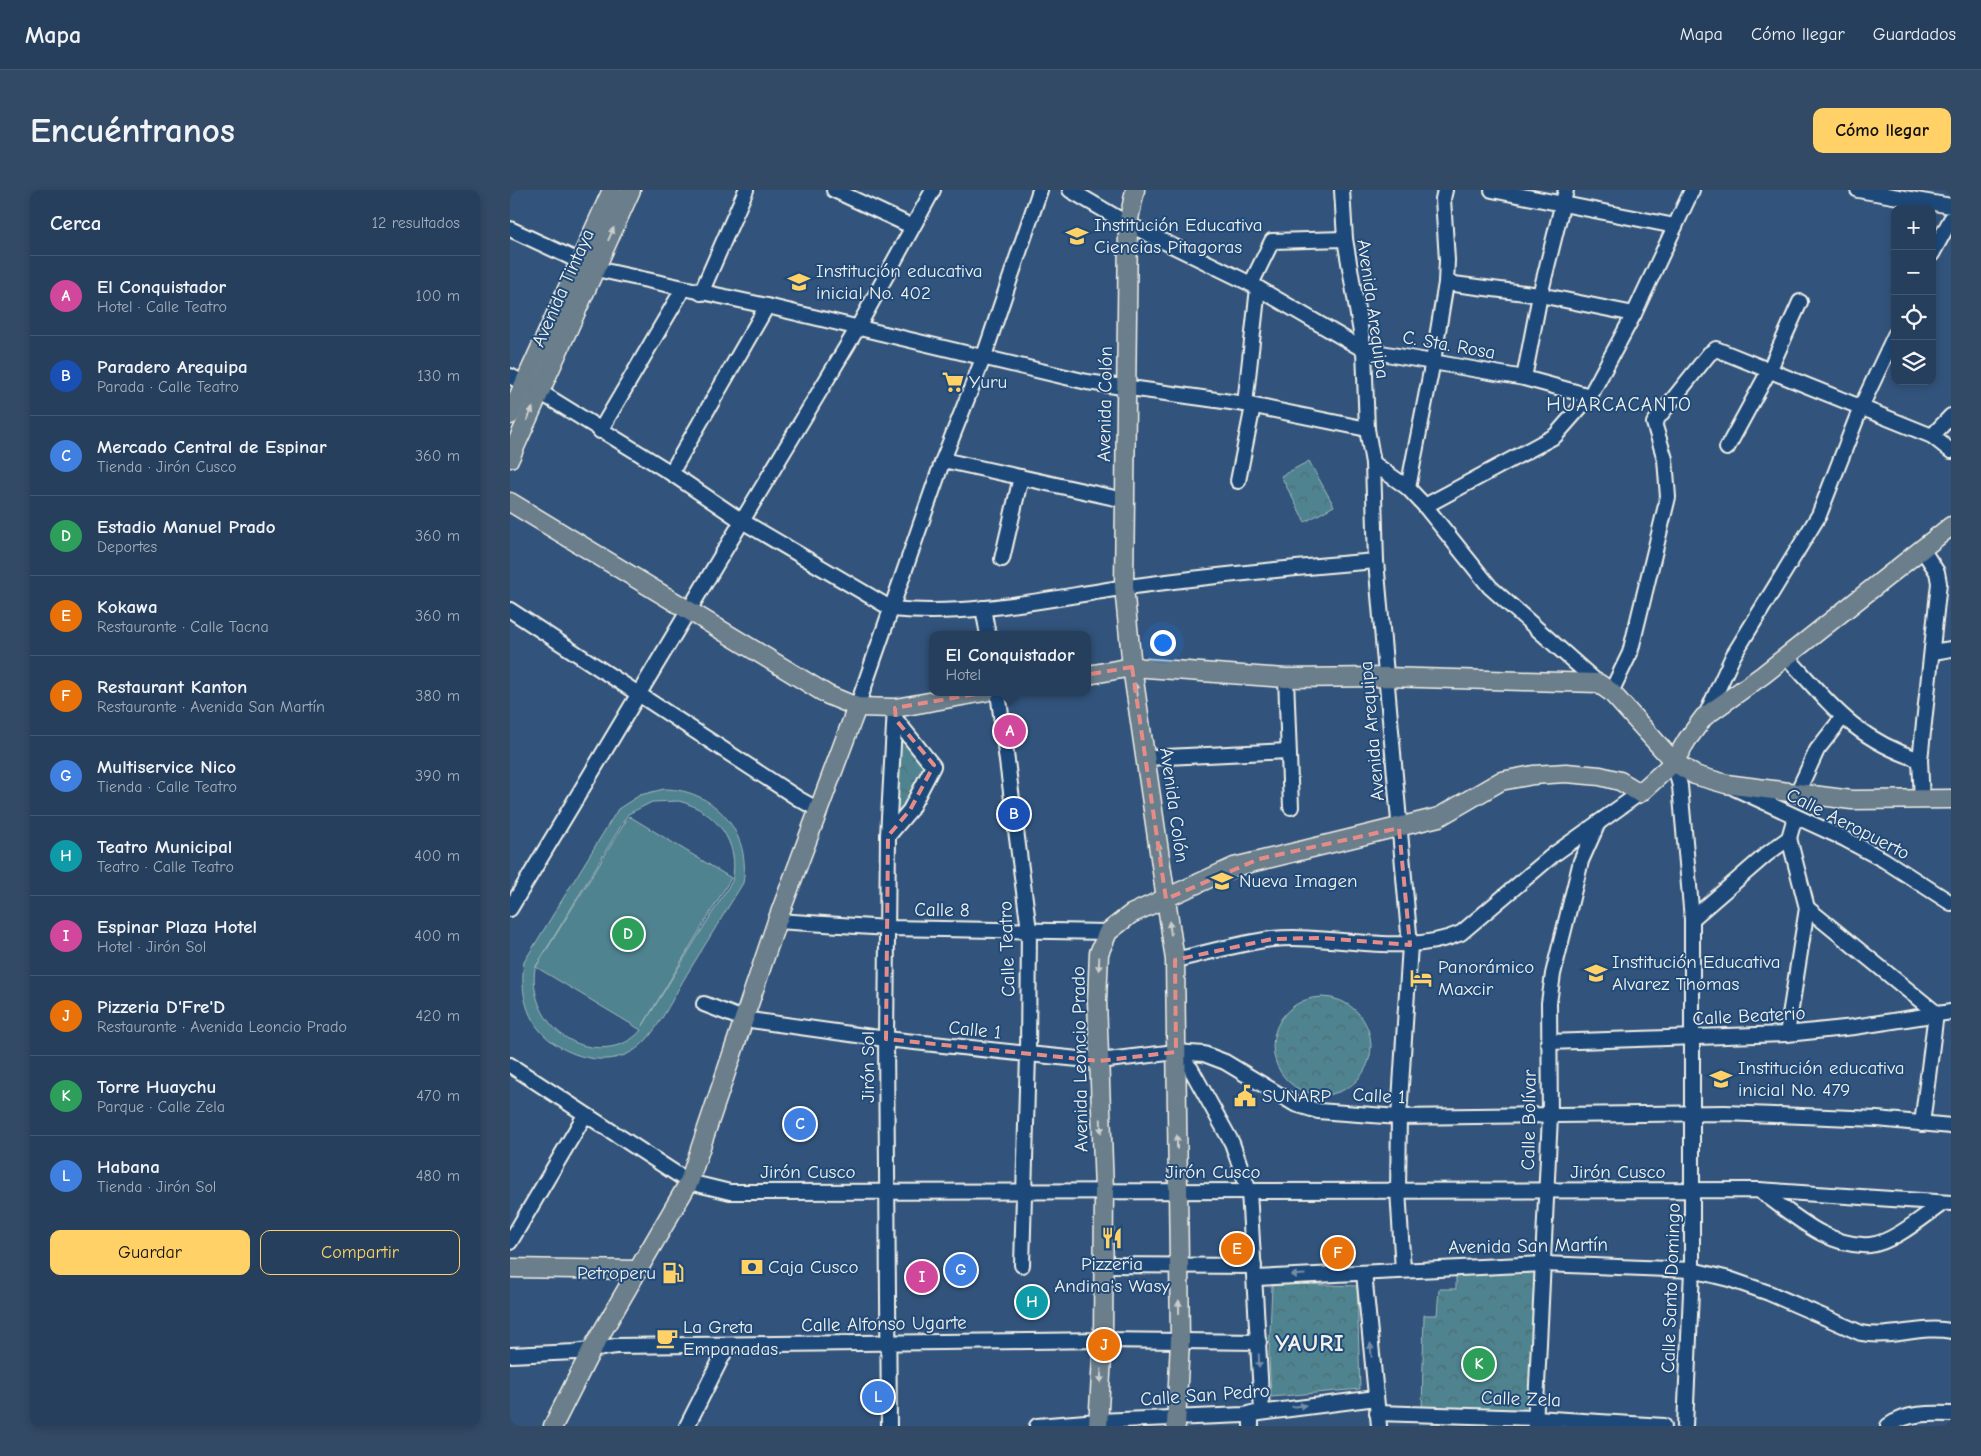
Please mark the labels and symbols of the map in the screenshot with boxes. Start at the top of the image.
place label: Institución Educativa Ciencias Pitagoras [1094,214,1262,258]
school or university icon: Institución Educativa Ciencias Pitagoras [1064,223,1090,249]
street label: Avenida Tintaya [527,226,599,350]
one-way arrow [608,227,616,241]
street label: Avenida Arequipa [1352,238,1394,380]
place label: Institución educativa inicial No. 402 [816,260,983,304]
school or university icon: Institución educativa inicial No. 402 [786,269,812,295]
street label: C. Sta. Rosa [1401,326,1497,364]
street label: Avenida Colón [1093,346,1117,462]
supermarket icon: Yuru [940,369,966,395]
place label: Yuru [969,371,1007,393]
district label: HUARCACANTO [1546,393,1692,416]
one-way arrow [526,407,534,421]
your location [1150,630,1176,656]
street label: Avenida Arequipa [1355,660,1389,802]
one-way arrow [1131,681,1139,697]
pin: A [994,712,1026,750]
street label: Avenida Colón [1155,746,1193,864]
street label: Calle Aeropuerto [1783,783,1913,865]
pin: B [998,795,1030,833]
one-way arrow [1155,842,1163,858]
school or university icon: Nueva Imagen [1209,868,1235,894]
place label: Nueva Imagen [1239,870,1358,892]
street label: Calle 8 [914,899,970,921]
street label: Calle Teatro [994,901,1020,997]
pin: D [612,915,644,953]
one-way arrow [1166,919,1174,935]
place label: Institución Educativa Alvarez Thomas [1612,951,1780,995]
one-way arrow [1094,956,1102,972]
place label: Panorámico Maxcir [1438,956,1534,1000]
school or university icon: Institución Educativa Alvarez Thomas [1583,960,1609,986]
hotel icon: Panorámico Maxcir [1408,965,1434,991]
street label: Avenida Leoncio Prado [1067,966,1093,1152]
street label: Calle Beaterio [1692,1002,1806,1030]
street label: Calle 1 [947,1016,1003,1044]
street label: Jirón Sol [857,1031,879,1103]
place label: Institución educativa inicial No. 479 [1738,1057,1905,1101]
school or university icon: Institución educativa inicial No. 479 [1708,1066,1734,1092]
street label: Calle Bolívar [1517,1069,1541,1171]
public building icon: SUNARP [1232,1083,1258,1109]
street label: Calle 1 [1352,1084,1406,1108]
place label: SUNARP [1262,1085,1331,1107]
pin: C [784,1105,816,1143]
one-way arrow [1098,1118,1106,1134]
one-way arrow [1173,1134,1181,1150]
street label: Jirón Cusco [760,1161,856,1183]
street label: Jirón Cusco [1165,1161,1261,1183]
street label: Jirón Cusco [1570,1161,1666,1183]
street label: Calle Santo Domingo [1657,1202,1685,1374]
restaurant icon: Pizzeria Andina's Wasy [1099,1225,1125,1251]
pin: E [1221,1230,1253,1268]
pin: F [1322,1234,1354,1272]
street label: Avenida San Martín [1448,1234,1608,1258]
pin: G [945,1251,977,1289]
place label: Pizzeria Andina's Wasy [1054,1253,1170,1297]
bank icon: Caja Cusco [739,1254,765,1280]
place label: Caja Cusco [768,1256,859,1278]
pin: I [906,1258,938,1296]
fuel station icon: Petroperu [660,1260,686,1286]
place label: Petroperu [577,1262,656,1284]
one-way arrow [1289,1271,1305,1279]
pin: H [1016,1283,1048,1321]
one-way arrow [1175,1299,1183,1315]
street label: Calle Alfonso Ugarte [801,1312,967,1336]
place label: La Greta Empanadas [683,1316,778,1360]
cafe icon: La Greta Empanadas [654,1325,680,1351]
pin: J [1088,1326,1120,1364]
district label: YAURI [1275,1329,1345,1357]
one-way arrow [1367,1342,1375,1358]
pin: K [1463,1345,1495,1383]
one-way arrow [1256,1354,1264,1370]
one-way arrow [1096,1368,1104,1384]
pin: L [862,1378,894,1416]
street label: Calle San Pedro [1140,1380,1270,1410]
street label: Calle Zela [1481,1387,1561,1411]
one-way arrow [1292,1402,1308,1410]

